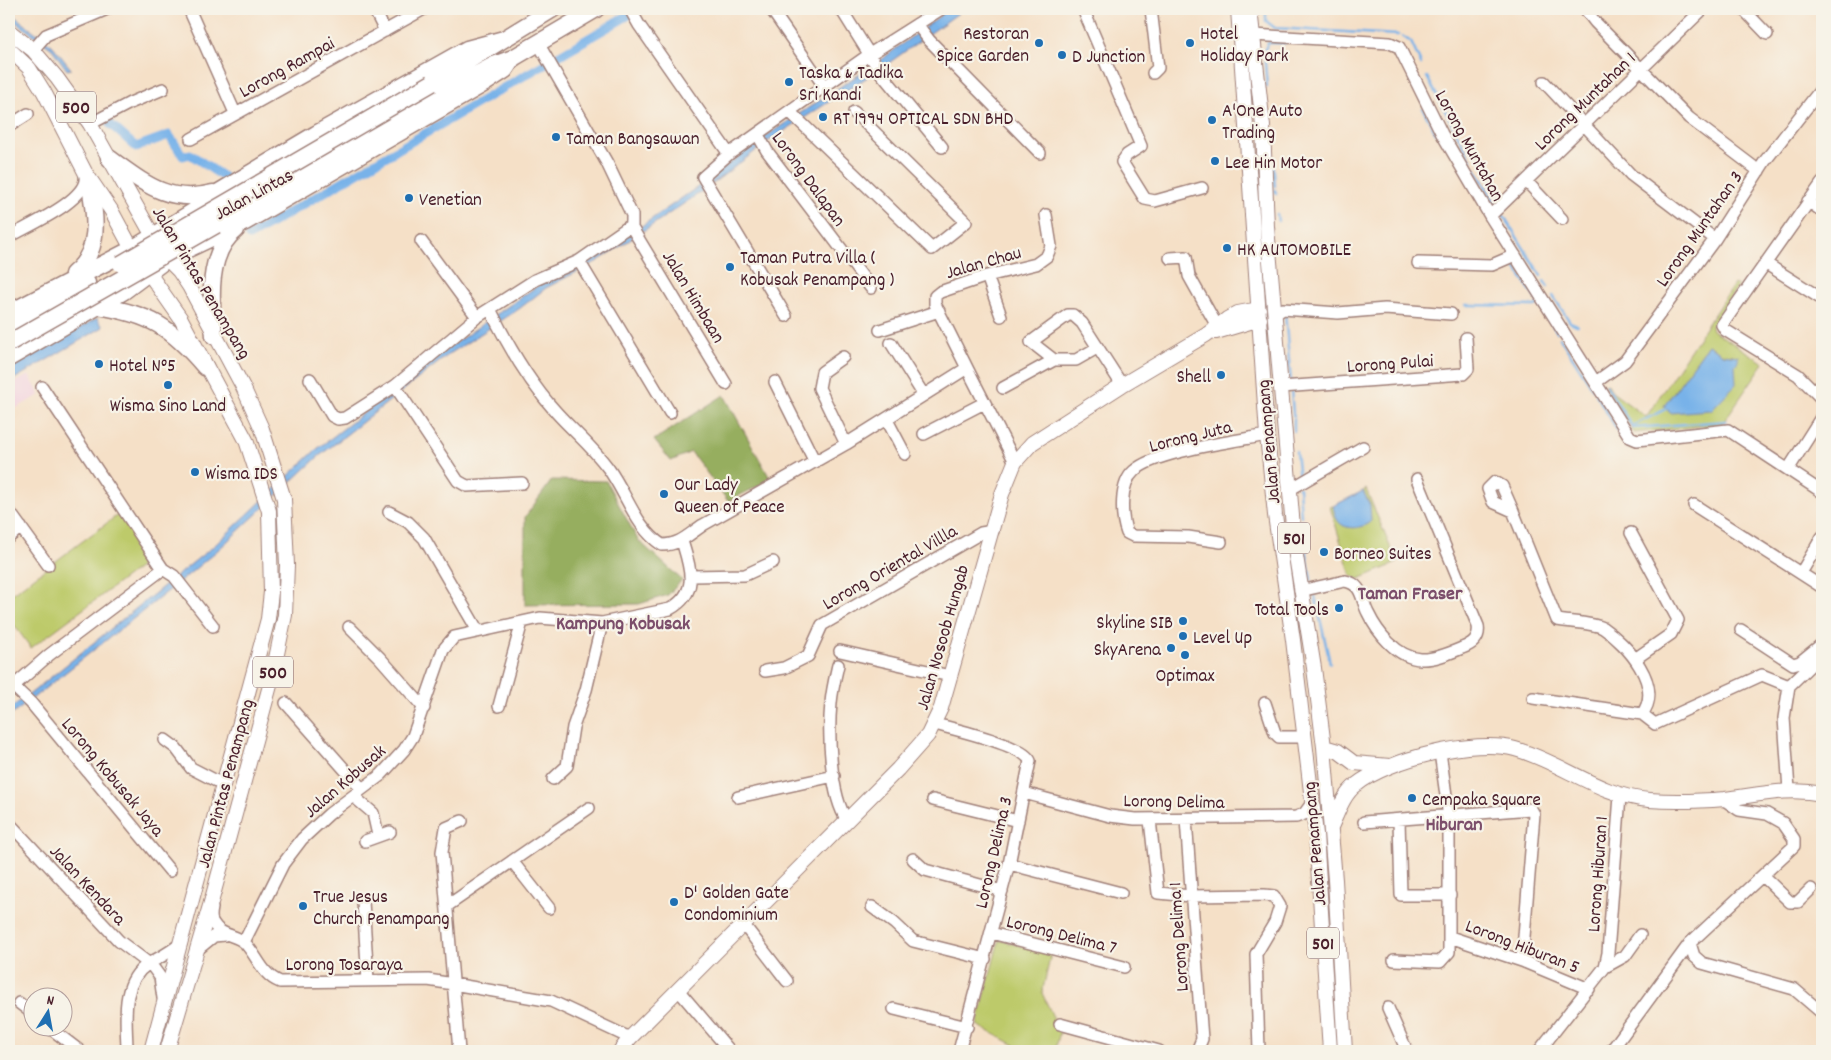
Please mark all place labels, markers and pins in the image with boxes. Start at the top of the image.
place label: Restoran Spice Garden [936,22,1029,71]
place label: Hotel Holiday Park [1200,22,1289,71]
marker: Restoran Spice Garden [1033,37,1045,49]
marker: Hotel Holiday Park [1184,37,1196,49]
place label: D Junction [1072,45,1145,72]
marker: D Junction [1056,49,1068,61]
place label: Taska & Tadika Sri Kandi [799,61,904,110]
marker: Taska & Tadika Sri Kandi [783,76,795,88]
place label: A'One Auto Trading [1222,99,1303,148]
place label: RT 1994 OPTICAL SDN BHD [833,107,1014,134]
marker: RT 1994 OPTICAL SDN BHD [817,111,829,123]
marker: A'One Auto Trading [1206,114,1218,126]
place label: Taman Bangsawan [566,127,699,154]
marker: Taman Bangsawan [550,131,562,143]
place label: Lee Hin Motor [1225,151,1322,178]
marker: Lee Hin Motor [1209,155,1221,167]
place label: Venetian [419,188,482,215]
marker: Venetian [403,192,415,204]
place label: HK AUTOMOBILE [1237,238,1352,265]
marker: HK AUTOMOBILE [1221,242,1233,254]
place label: Taman Putra Villa ( Kobusak Penampang ) [740,246,895,295]
marker: Taman Putra Villa ( Kobusak Penampang ) [724,261,736,273]
place label: Hotel N°5 [109,354,176,381]
marker: Hotel N°5 [93,358,105,370]
place label: Shell [1177,365,1211,392]
marker: Shell [1215,369,1227,381]
marker: Wisma Sino Land [162,379,174,391]
place label: Wisma Sino Land [110,394,226,421]
place label: Wisma IDS [205,462,278,489]
marker: Wisma IDS [189,466,201,478]
place label: Our Lady Queen of Peace [674,473,785,522]
marker: Our Lady Queen of Peace [658,488,670,500]
place label: Borneo Suites [1334,542,1432,569]
marker: Borneo Suites [1318,546,1330,558]
place label: Total Tools [1255,598,1329,625]
marker: Total Tools [1333,602,1345,614]
place label: Skyline SIB [1096,611,1173,638]
marker: Skyline SIB [1177,615,1189,627]
place label: Level Up [1193,626,1252,653]
marker: Level Up [1177,630,1189,642]
place label: SkyArena [1094,638,1162,665]
marker: SkyArena [1165,642,1177,654]
marker: Optimax [1179,649,1191,661]
place label: Optimax [1155,664,1215,691]
place label: Cempaka Square [1422,788,1541,815]
marker: Cempaka Square [1406,792,1418,804]
place label: D' Golden Gate Condominium [684,881,789,930]
place label: True Jesus Church Penampang [313,885,450,934]
marker: D' Golden Gate Condominium [668,896,680,908]
marker: True Jesus Church Penampang [297,900,309,912]

